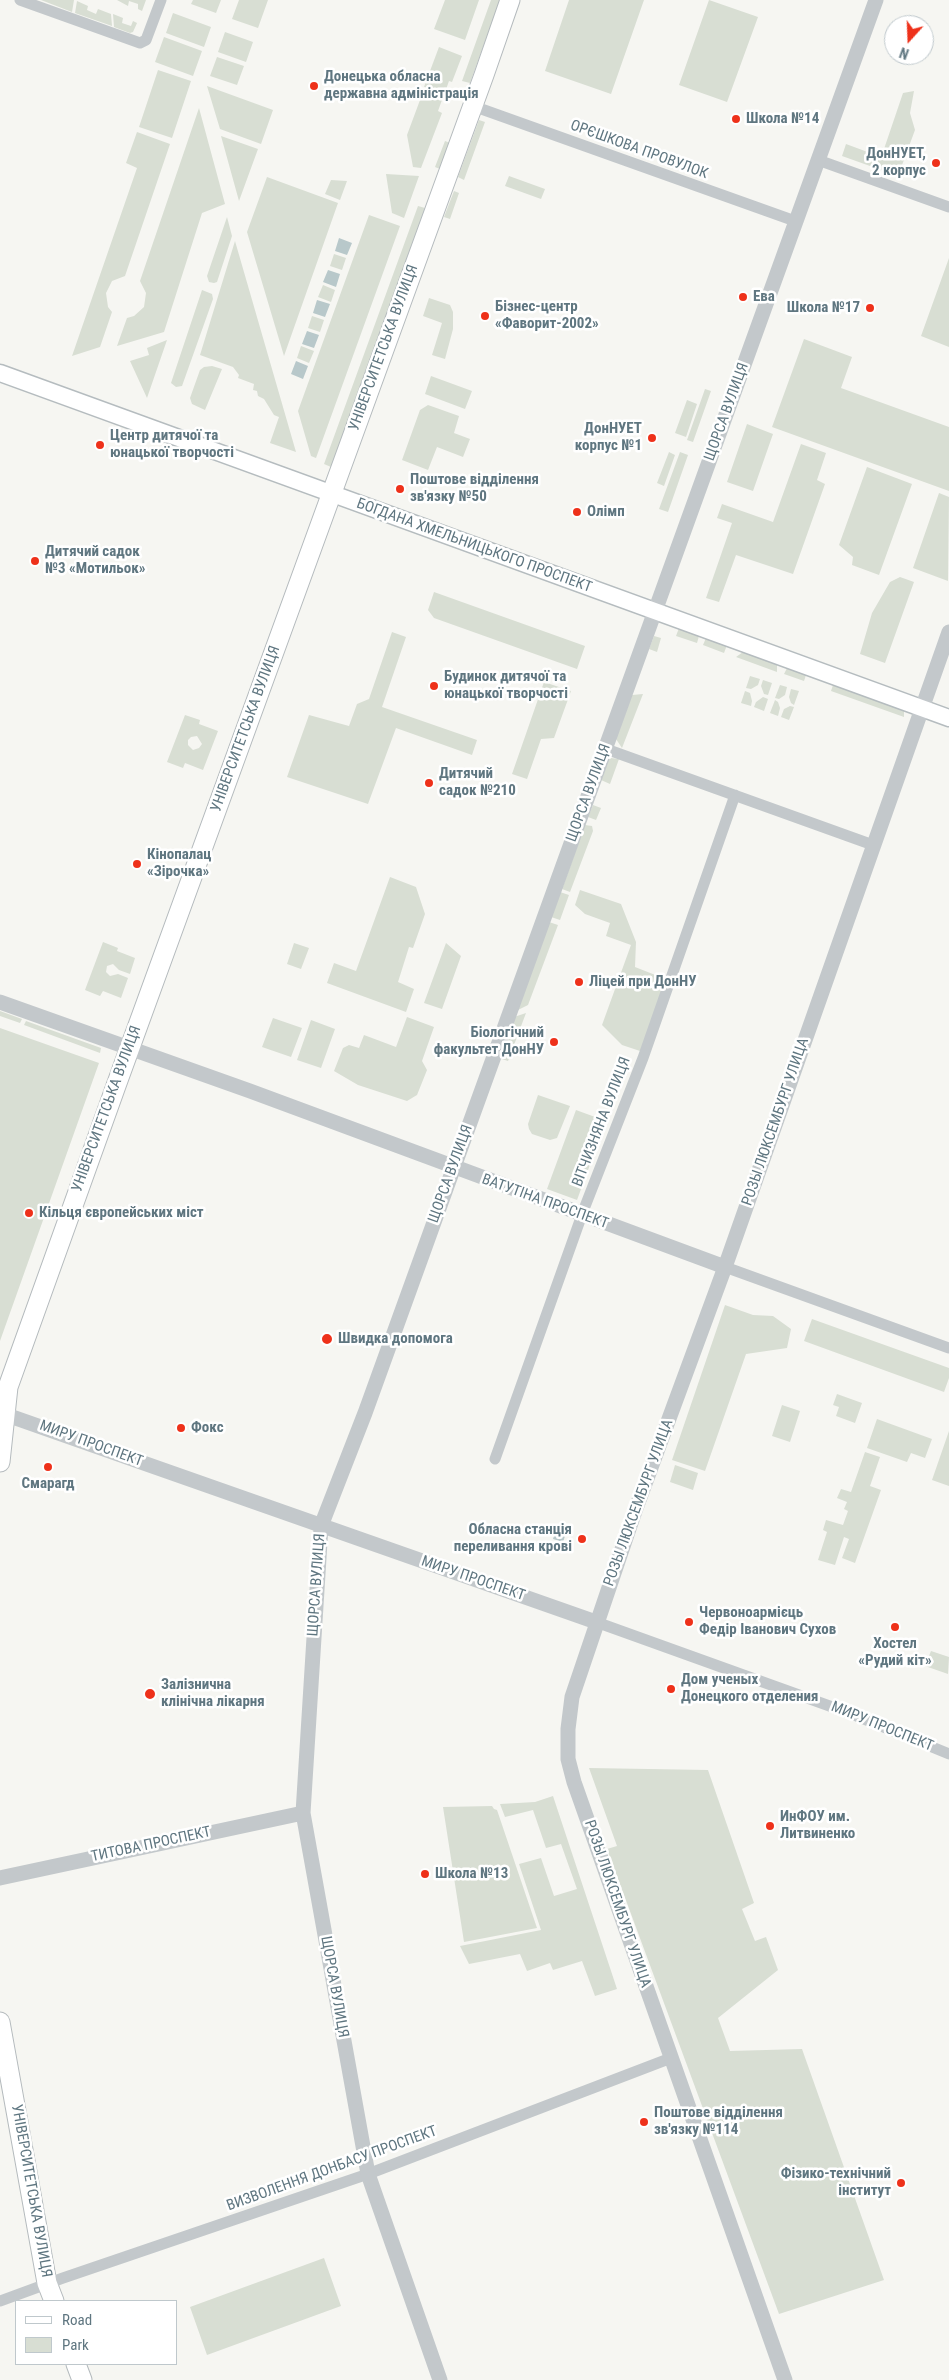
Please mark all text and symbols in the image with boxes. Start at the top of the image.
north arrow [884,15,934,65]
text: N [897,44,911,62]
place label: Донецька обласна державна адміністрація [324,68,479,103]
marker: Донецька обласна державна адміністрація [308,80,320,92]
place label: Школа №14 [746,110,819,128]
marker: Школа №14 [730,113,742,125]
street label: ОРЄШКОВА ПРОВУЛОК [568,117,710,183]
place label: ДонНУЕТ, 2 корпус [866,145,926,180]
marker: ДонНУЕТ, 2 корпус [930,157,942,169]
street label: УНІВЕРСИТЕТСЬКА ВУЛИЦЯ [346,262,422,434]
place label: Ева [753,288,775,306]
marker: Ева [737,291,749,303]
place label: Бізнес-центр «Фаворит-2002» [495,298,599,333]
place label: Школа №17 [787,299,860,317]
marker: Школа №17 [864,302,876,314]
marker: Бізнес-центр «Фаворит-2002» [479,310,491,322]
street label: ЩОРСА ВУЛИЦЯ [701,361,753,463]
place label: ДонНУЕТ корпус №1 [575,420,642,455]
place label: Центр дитячої та юнацької творчості [110,427,234,462]
marker: ДонНУЕТ корпус №1 [646,432,658,444]
marker: Центр дитячої та юнацької творчості [94,439,106,451]
place label: Поштове відділення зв'язку №50 [410,471,539,506]
marker: Поштове відділення зв'язку №50 [394,483,406,495]
street label: БОГДАНА ХМЕЛЬНИЦЬКОГО ПРОСПЕКТ [354,495,594,597]
place label: Олімп [587,503,625,521]
marker: Олімп [571,506,583,518]
place label: Дитячий садок №3 «Мотильок» [45,543,145,578]
marker: Дитячий садок №3 «Мотильок» [29,555,41,567]
street label: УНІВЕРСИТЕТСЬКА ВУЛИЦЯ [208,643,284,815]
place label: Будинок дитячої та юнацької творчості [444,668,568,703]
marker: Будинок дитячої та юнацької творчості [428,680,440,692]
street label: ЩОРСА ВУЛИЦЯ [563,742,615,844]
place label: Дитячий садок №210 [439,765,516,800]
marker: Дитячий садок №210 [423,777,435,789]
place label: Кінопалац «Зірочка» [147,846,211,881]
marker: Кінопалац «Зірочка» [131,858,143,870]
place label: Ліцей при ДонНУ [589,973,696,991]
marker: Ліцей при ДонНУ [573,976,585,988]
street label: УНІВЕРСИТЕТСЬКА ВУЛИЦЯ [69,1023,145,1195]
place label: Біологічний факультет ДонНУ [434,1024,544,1059]
marker: Біологічний факультет ДонНУ [548,1036,560,1048]
street label: РОЗЫ ЛЮКСЕМБУРГ УЛИЦА [739,1036,813,1208]
street label: ВІТЧИЗНЯНА ВУЛИЦЯ [569,1055,635,1189]
street label: ЩОРСА ВУЛИЦЯ [425,1123,477,1225]
street label: ВАТУТІНА ПРОСПЕКТ [479,1171,611,1233]
place label: Кільця європейських міст [39,1204,204,1222]
marker: Кільця європейських міст [23,1207,35,1219]
place label: Швидка допомога [338,1330,453,1348]
marker: Швидка допомога [320,1332,334,1346]
street label: МИРУ ПРОСПЕКТ [37,1417,145,1471]
street label: РОЗЫ ЛЮКСЕМБУРГ УЛИЦА [600,1417,678,1589]
place label: Фокс [191,1419,224,1437]
marker: Фокс [175,1422,187,1434]
marker: Смарагд [42,1461,54,1473]
place label: Смарагд [22,1475,74,1493]
place label: Обласна станція переливання крові [454,1521,572,1556]
street label: ЩОРСА ВУЛИЦЯ [304,1533,330,1637]
marker: Обласна станція переливання крові [576,1533,588,1545]
street label: МИРУ ПРОСПЕКТ [419,1553,527,1605]
place label: Червоноармієць Федір Іванович Сухов [699,1604,836,1639]
marker: Червоноармієць Федір Іванович Сухов [683,1616,695,1628]
marker: Хостел «Рудий кіт» [889,1621,901,1633]
place label: Хостел «Рудий кіт» [858,1635,932,1670]
place label: Дом ученых Донецкого отделения [681,1671,818,1706]
place label: Залізнична клінічна лікарня [161,1676,265,1711]
marker: Дом ученых Донецкого отделения [665,1683,677,1695]
marker: Залізнична клінічна лікарня [143,1687,157,1701]
street label: МИРУ ПРОСПЕКТ [828,1698,936,1756]
place label: ИнФОУ им. Литвиненко [780,1808,855,1843]
street label: РОЗЫ ЛЮКСЕМБУРГ УЛИЦА [580,1818,654,1990]
marker: ИнФОУ им. Литвиненко [764,1820,776,1832]
street label: ТИТОВА ПРОСПЕКТ [90,1824,212,1866]
place label: Школа №13 [435,1865,508,1883]
marker: Школа №13 [419,1868,431,1880]
street label: ЩОРСА ВУЛИЦЯ [316,1935,352,2039]
street label: УНІВЕРСИТЕТСЬКА ВУЛИЦЯ [7,2103,55,2279]
place label: Поштове відділення зв'язку №114 [654,2104,783,2139]
marker: Поштове відділення зв'язку №114 [638,2116,650,2128]
street label: ВИЗВОЛЕННЯ ДОНБАСУ ПРОСПЕКТ [224,2122,440,2216]
place label: Фізико-технічний інститут [781,2165,891,2200]
marker: Фізико-технічний інститут [895,2177,907,2189]
legend [15,2300,178,2365]
text: Road [62,2311,92,2329]
text: Park [62,2336,89,2354]

